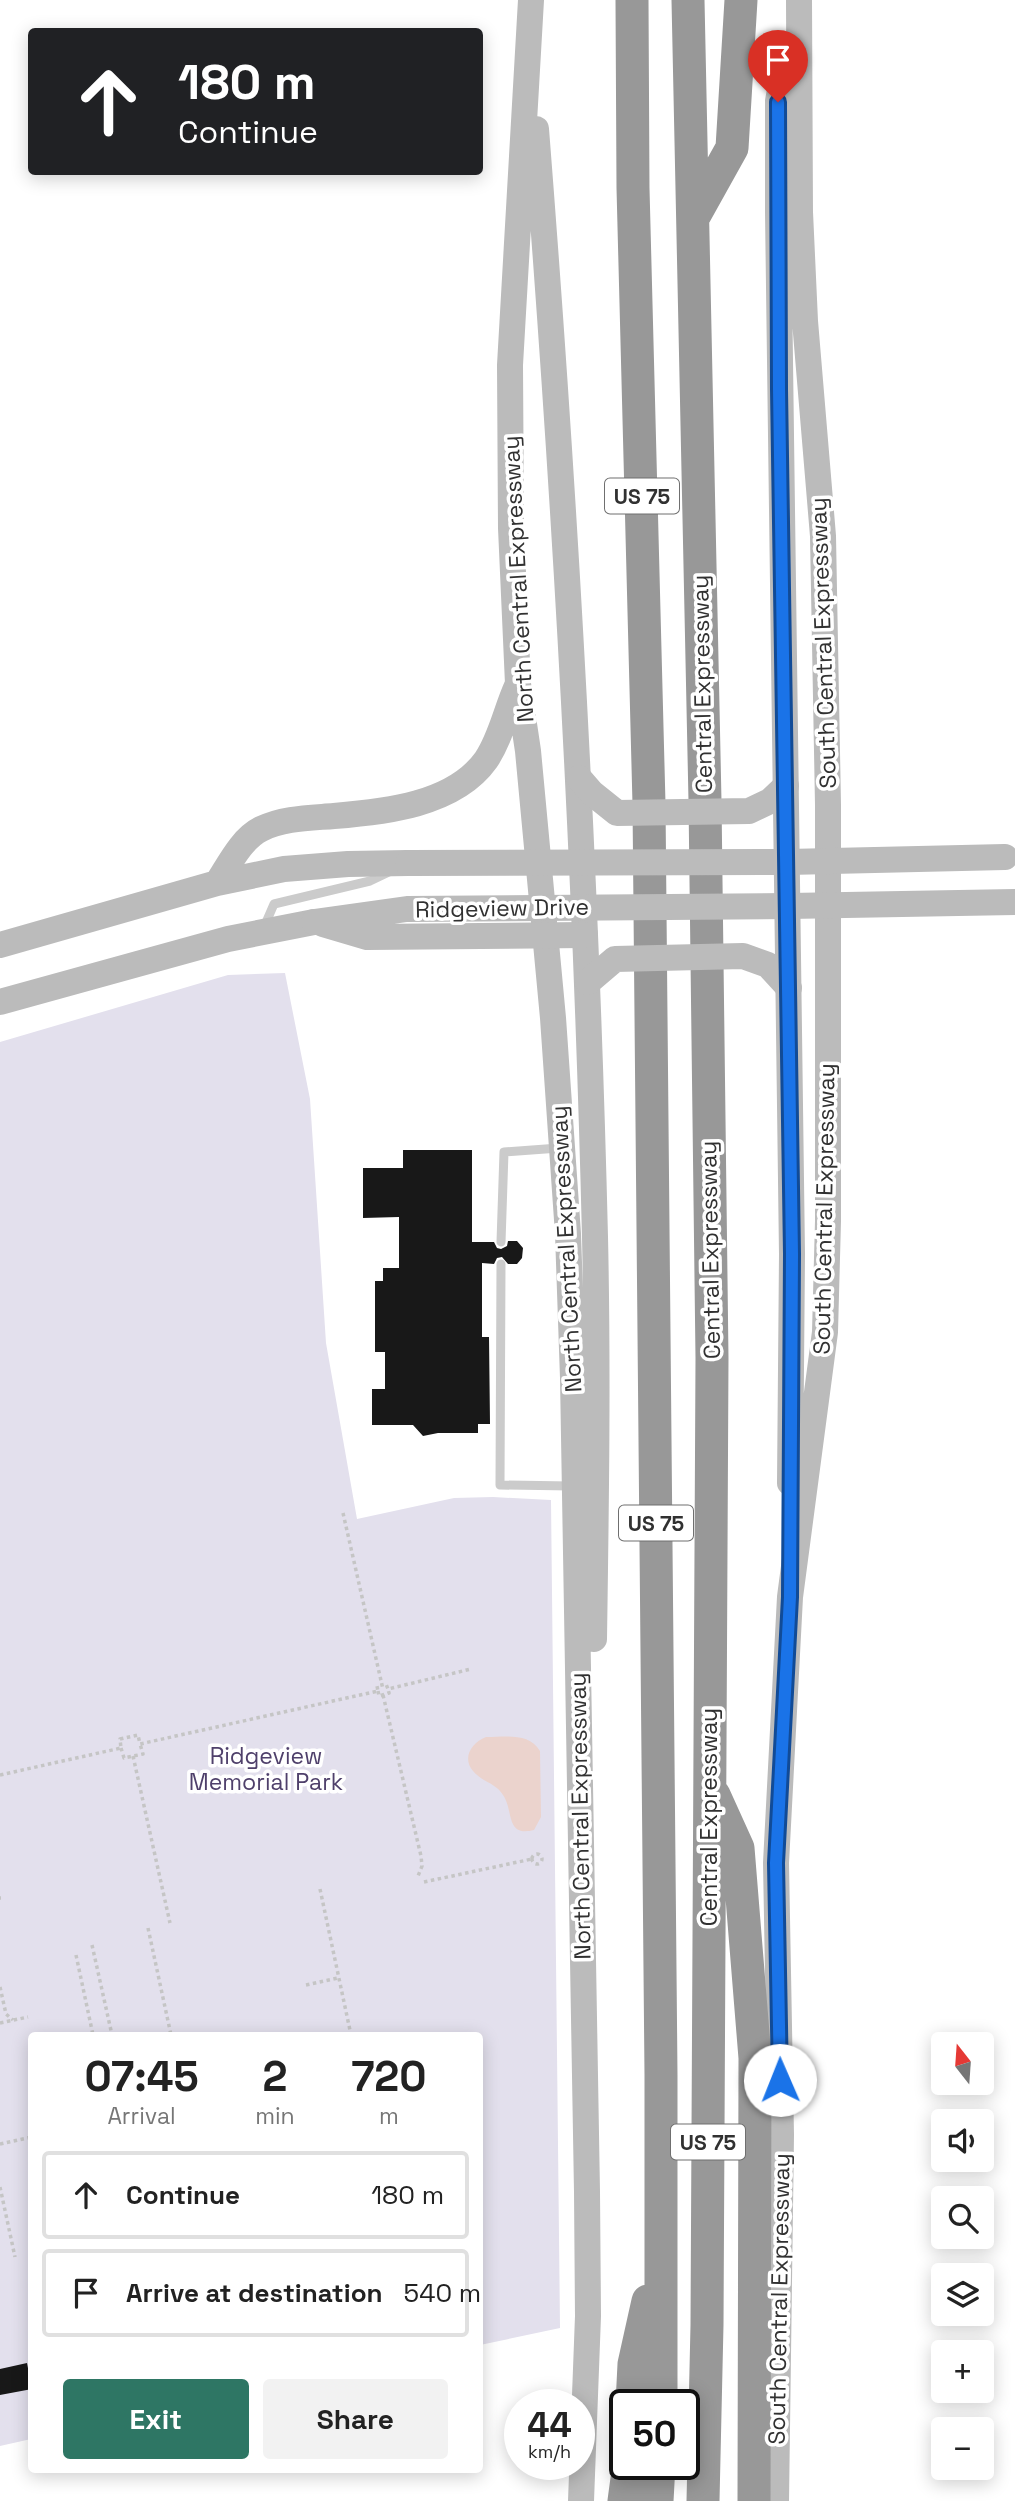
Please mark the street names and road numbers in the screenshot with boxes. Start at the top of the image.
street label: North Central Expressway [496,435,540,723]
road number: US 75 [605,478,679,514]
street label: South Central Expressway [803,497,843,789]
street label: Central Expressway [685,575,719,793]
street label: Ridgeview Drive [415,891,589,925]
street label: South Central Expressway [806,1063,842,1355]
street label: North Central Expressway [544,1105,588,1393]
street label: Central Expressway [693,1141,727,1359]
road number: US 75 [619,1506,693,1540]
street label: North Central Expressway [562,1672,598,1960]
street label: Central Expressway [694,1708,724,1926]
road number: US 75 [671,2124,745,2160]
street label: South Central Expressway [761,2153,797,2445]

